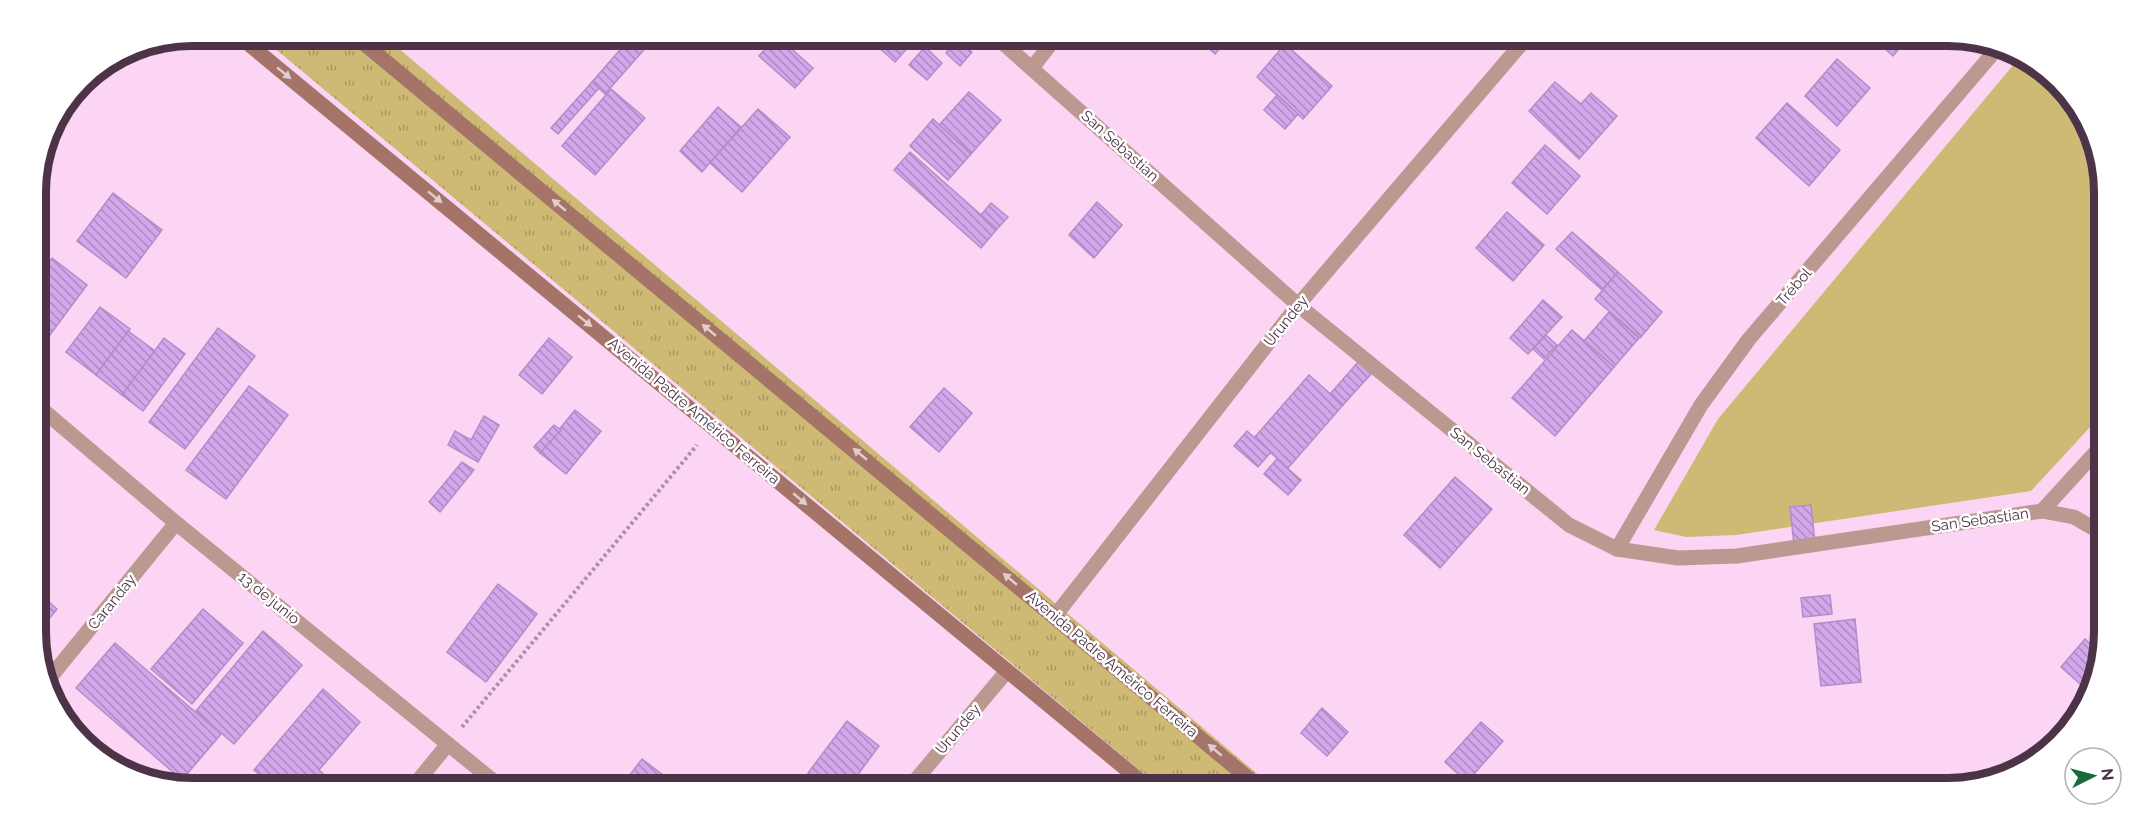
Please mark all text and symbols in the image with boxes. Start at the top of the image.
one-way arrow [276,66,291,79]
street label: San Sebastian [1078,107,1162,185]
one-way arrow [427,190,442,203]
one-way arrow [551,199,567,212]
street label: Trébol [1773,264,1816,309]
street label: Urundey [1260,292,1312,350]
one-way arrow [577,314,592,327]
one-way arrow [702,324,717,337]
street label: Avenida Padre Américo Ferreira [605,334,783,488]
street label: San Sebastian [1446,423,1534,499]
one-way arrow [852,448,867,461]
one-way arrow [792,492,808,505]
street label: San Sebastian [1930,504,2030,536]
street label: 13 de junio [235,568,303,628]
street label: Caranday [84,571,140,633]
one-way arrow [1002,572,1018,585]
street label: Avenida Padre Américo Ferreira [1023,587,1201,741]
street label: Urundey [932,700,984,758]
one-way arrow [1208,744,1223,757]
north arrow [2063,746,2123,806]
text: N [2097,767,2118,782]

